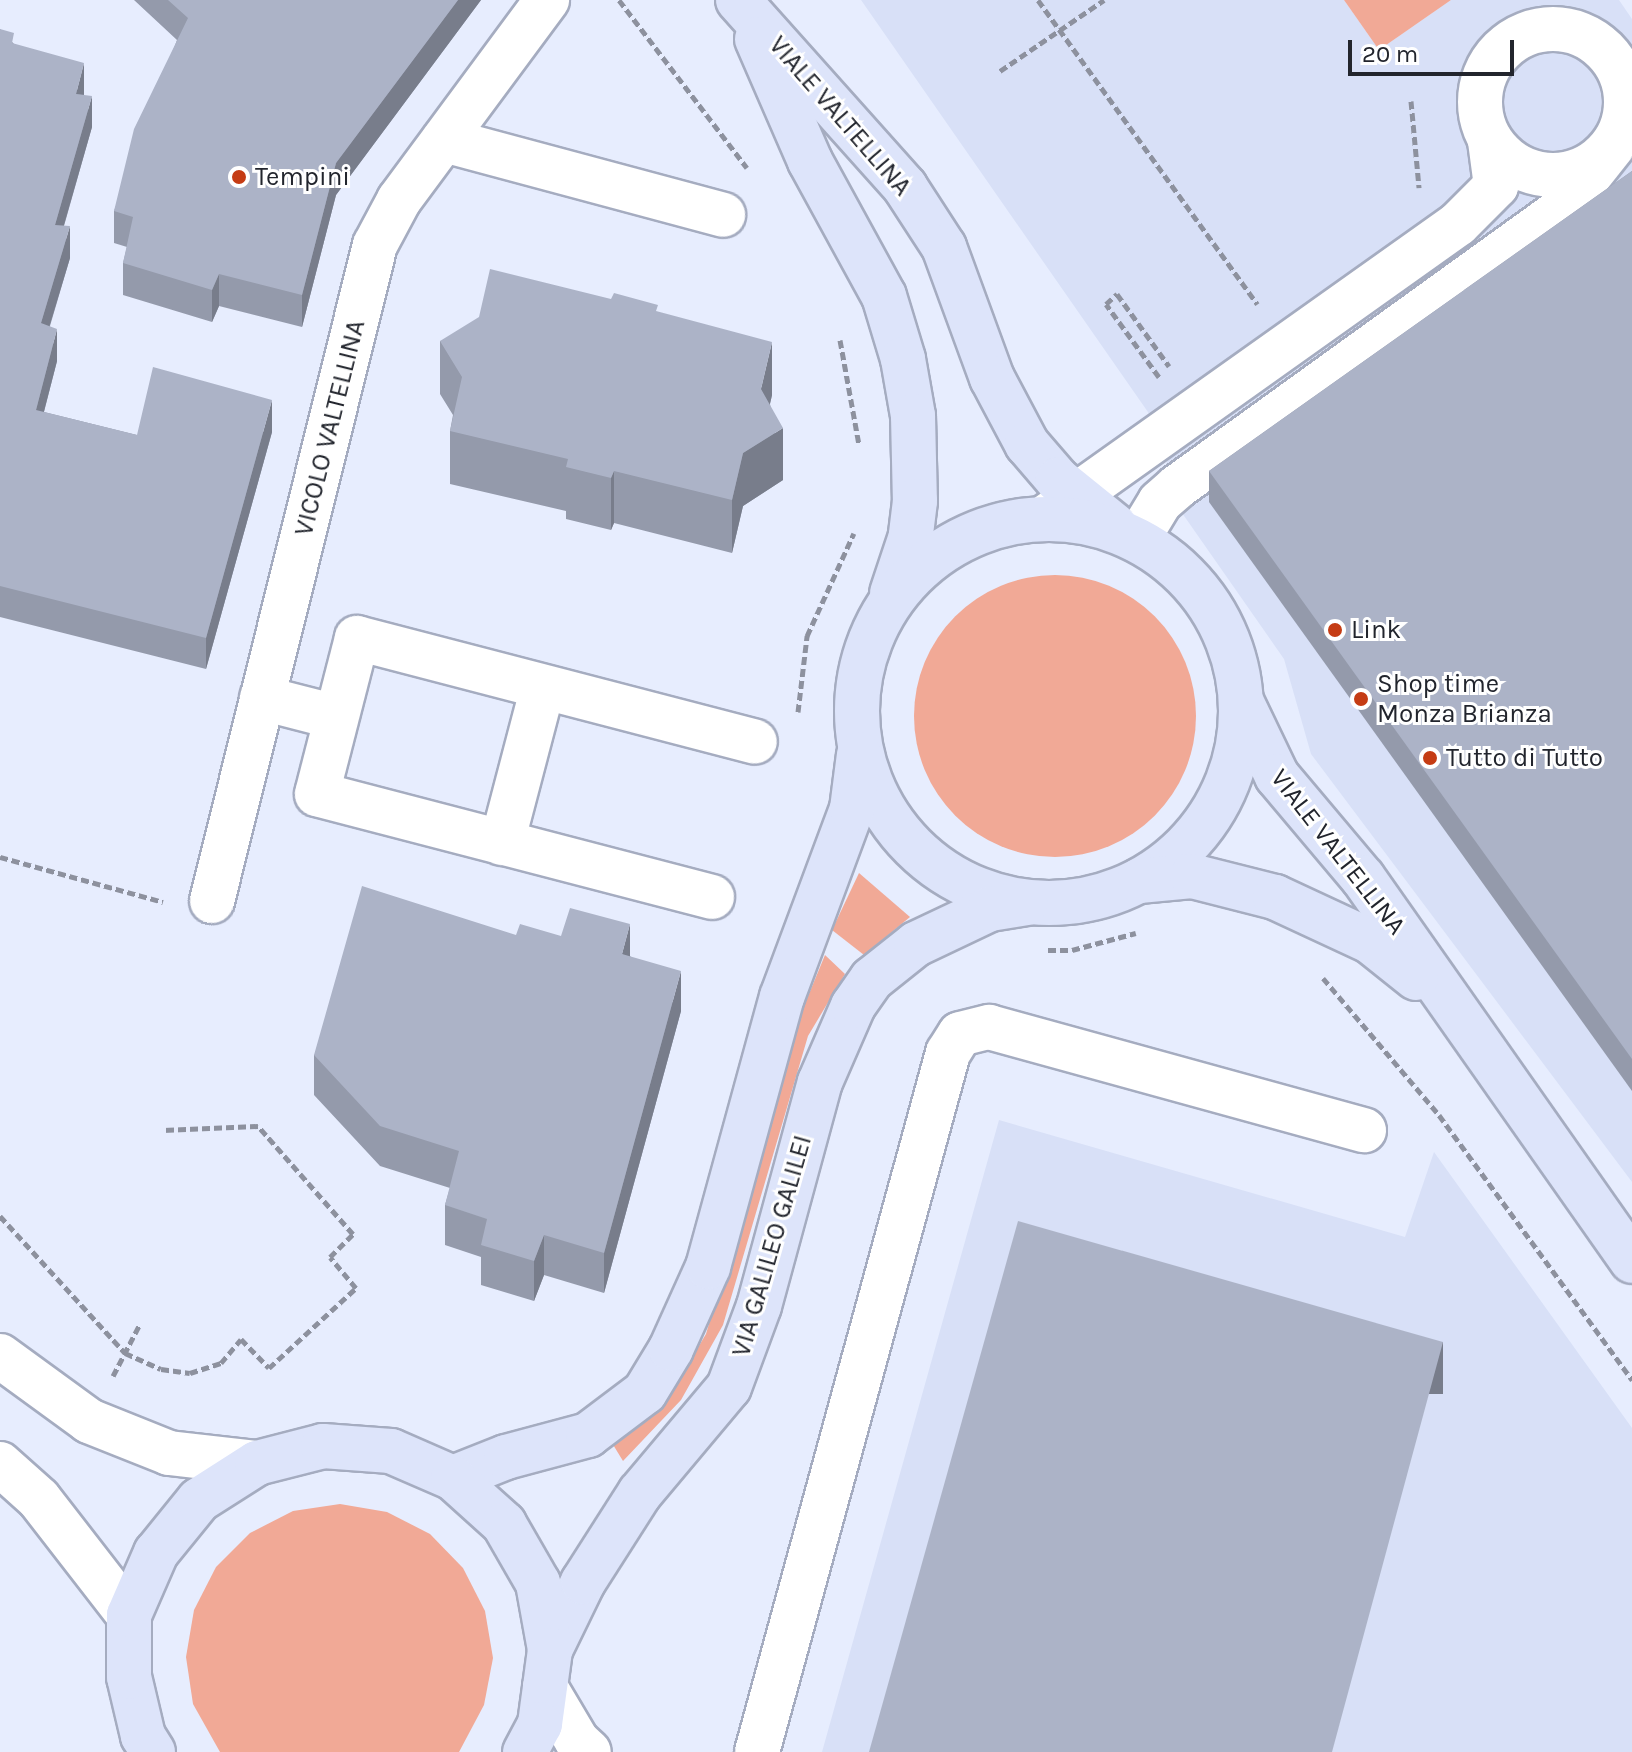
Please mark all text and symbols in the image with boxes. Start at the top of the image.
scale bar [1352,24,1518,74]
street label: VIALE VALTELLINA [762,30,918,202]
text: 20 m [1362,40,1418,68]
place label: Tempini [255,161,350,193]
marker: Tempini [230,168,248,186]
street label: VICOLO VALTELLINA [288,317,372,539]
place label: Link [1351,614,1401,646]
marker: Link [1326,621,1344,639]
place label: Shop time Monza Brianza [1377,668,1552,730]
marker: Shop time Monza Brianza [1352,690,1370,708]
place label: Tutto di Tutto [1446,742,1603,774]
marker: Tutto di Tutto [1421,749,1439,767]
street label: VIALE VALTELLINA [1264,763,1412,941]
street label: VIA GALILEO GALILEI [725,1132,819,1360]

